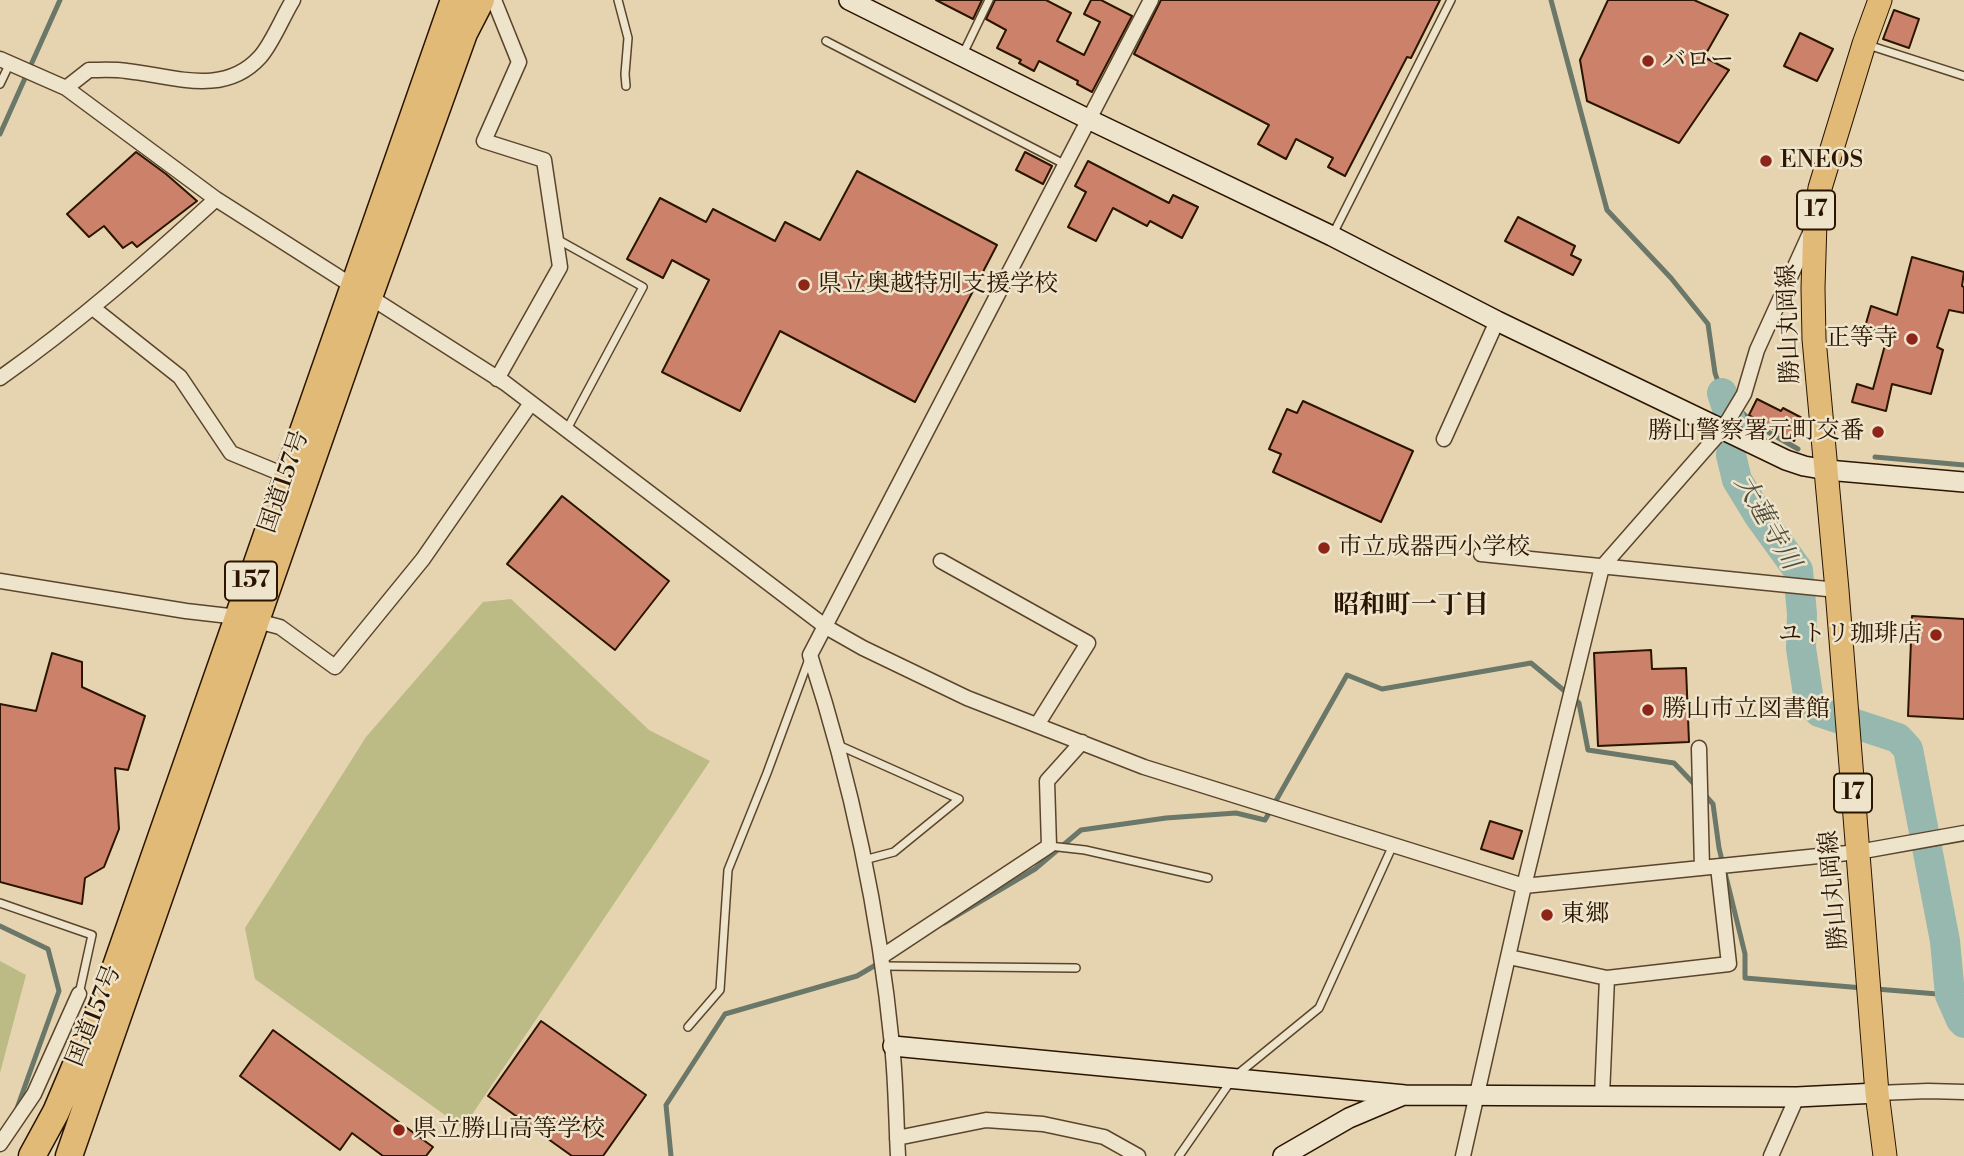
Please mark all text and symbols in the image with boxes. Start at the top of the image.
place label: バロー [1662,47,1734,75]
marker: バロー [1640,53,1656,69]
place label: ENEOS [1780,147,1863,175]
marker: ENEOS [1758,153,1774,169]
road number: 17 [1797,190,1835,230]
street label: 勝山丸岡線 [1774,264,1806,384]
place label: 県立奥越特別支援学校 [818,271,1058,299]
marker: 県立奥越特別支援学校 [796,277,812,293]
place label: 正等寺 [1826,325,1898,353]
marker: 正等寺 [1904,331,1920,347]
place label: 勝山警察署元町交番 [1648,418,1864,446]
marker: 勝山警察署元町交番 [1870,424,1886,440]
street label: 国道157号 [254,427,316,537]
water label: 大蓮寺川 [1726,470,1806,576]
place label: 市立成器西小学校 [1338,534,1530,562]
marker: 市立成器西小学校 [1316,540,1332,556]
road number: 157 [225,562,277,600]
district label: 昭和町一丁目 [1333,591,1489,623]
place label: ユトリ珈琲店 [1778,621,1922,649]
marker: ユトリ珈琲店 [1928,627,1944,643]
place label: 勝山市立図書館 [1662,696,1830,724]
marker: 勝山市立図書館 [1640,702,1656,718]
road number: 17 [1834,774,1872,813]
street label: 勝山丸岡線 [1815,829,1855,951]
place label: 東郷 [1561,901,1609,929]
marker: 東郷 [1539,907,1555,923]
street label: 国道157号 [62,961,128,1071]
place label: 県立勝山高等学校 [413,1116,605,1144]
marker: 県立勝山高等学校 [391,1122,407,1138]

